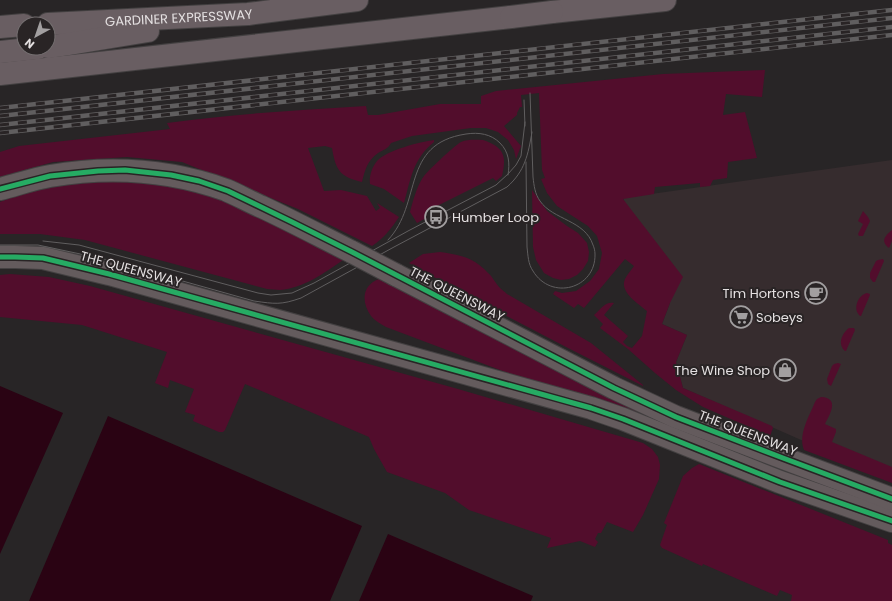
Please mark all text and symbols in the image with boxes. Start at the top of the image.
street label: GARDINER EXPRESSWAY [105,4,254,31]
north arrow [16,16,56,56]
text: N [21,35,38,52]
bus stop icon: Humber Loop [423,204,449,230]
place label: Humber Loop [452,208,539,227]
street label: THE QUEENSWAY [78,246,184,292]
street label: THE QUEENSWAY [406,262,508,326]
cafe icon: Tim Hortons [803,280,829,306]
place label: Tim Hortons [723,284,800,303]
supermarket icon: Sobeys [728,304,754,330]
place label: Sobeys [756,308,803,327]
shop icon: The Wine Shop [772,357,798,383]
place label: The Wine Shop [674,361,770,380]
street label: THE QUEENSWAY [696,405,800,461]

